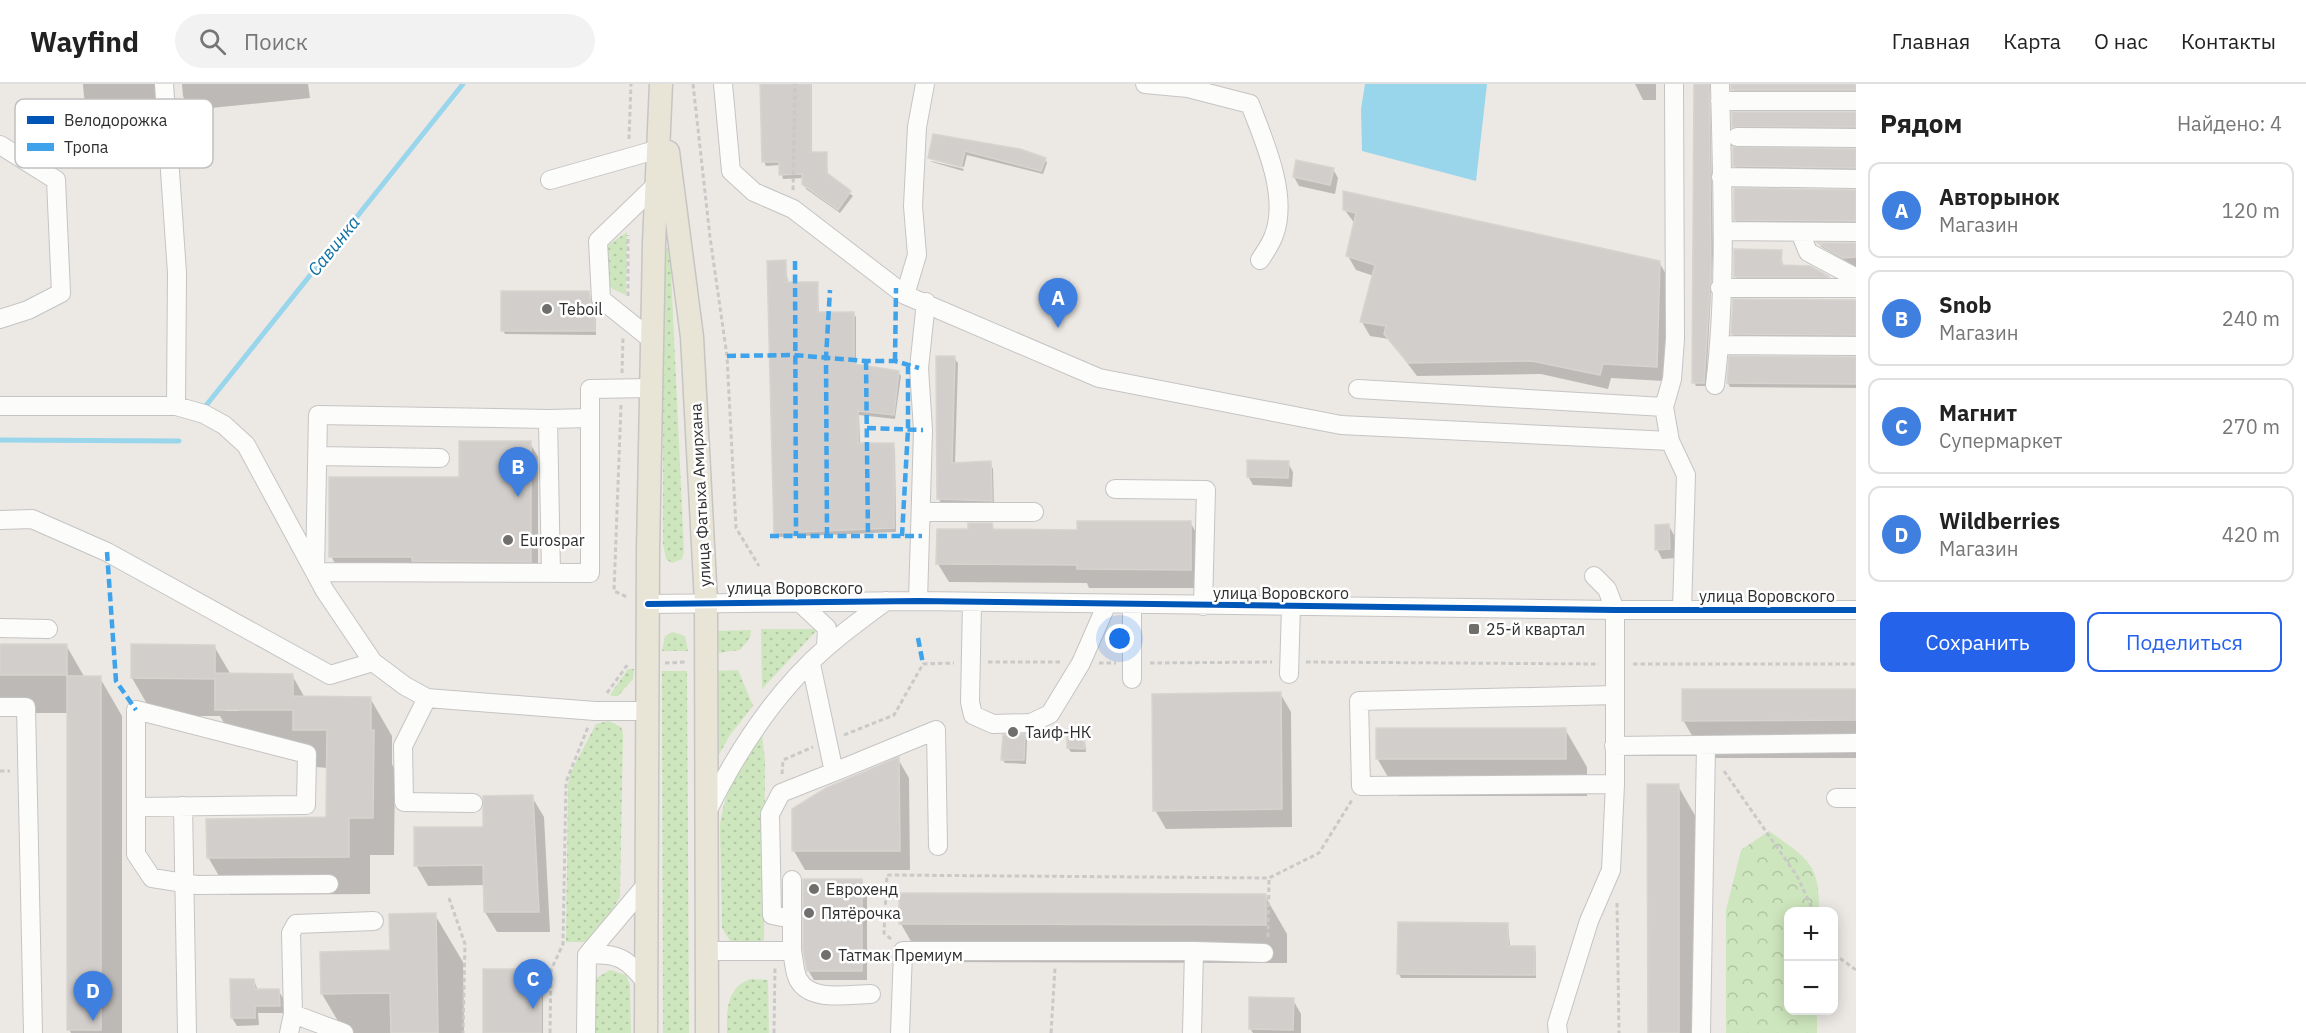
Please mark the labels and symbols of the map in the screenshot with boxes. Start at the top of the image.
legend [15,99,213,168]
text: Велодорожка [64,110,168,130]
text: Тропа [64,137,109,157]
water label: Савинка [302,211,365,280]
pin: A [1038,278,1078,328]
place label: Teboil [559,299,603,319]
marker: Teboil [540,302,554,316]
street label: улица Фатыха Амирхана [685,402,715,587]
pin: B [498,448,538,497]
place label: Eurospar [520,530,585,550]
marker: Eurospar [501,533,515,547]
street label: улица Воровского [727,578,863,598]
street label: улица Воровского [1213,583,1349,603]
street label: улица Воровского [1699,586,1835,606]
place label: 25-й квартал [1486,619,1585,639]
marker: 25-й квартал [1467,622,1481,636]
your location [1105,624,1134,653]
place label: Таиф-НК [1025,722,1091,742]
marker: Таиф-НК [1006,725,1020,739]
place label: Еврохенд [826,879,898,899]
marker: Еврохенд [807,882,821,896]
place label: Пятёрочка [821,903,901,923]
marker: Пятёрочка [802,906,816,920]
place label: Татмак Премиум [838,945,963,965]
marker: Татмак Премиум [819,948,833,962]
pin: C [514,960,552,1009]
pin: D [74,972,112,1021]

